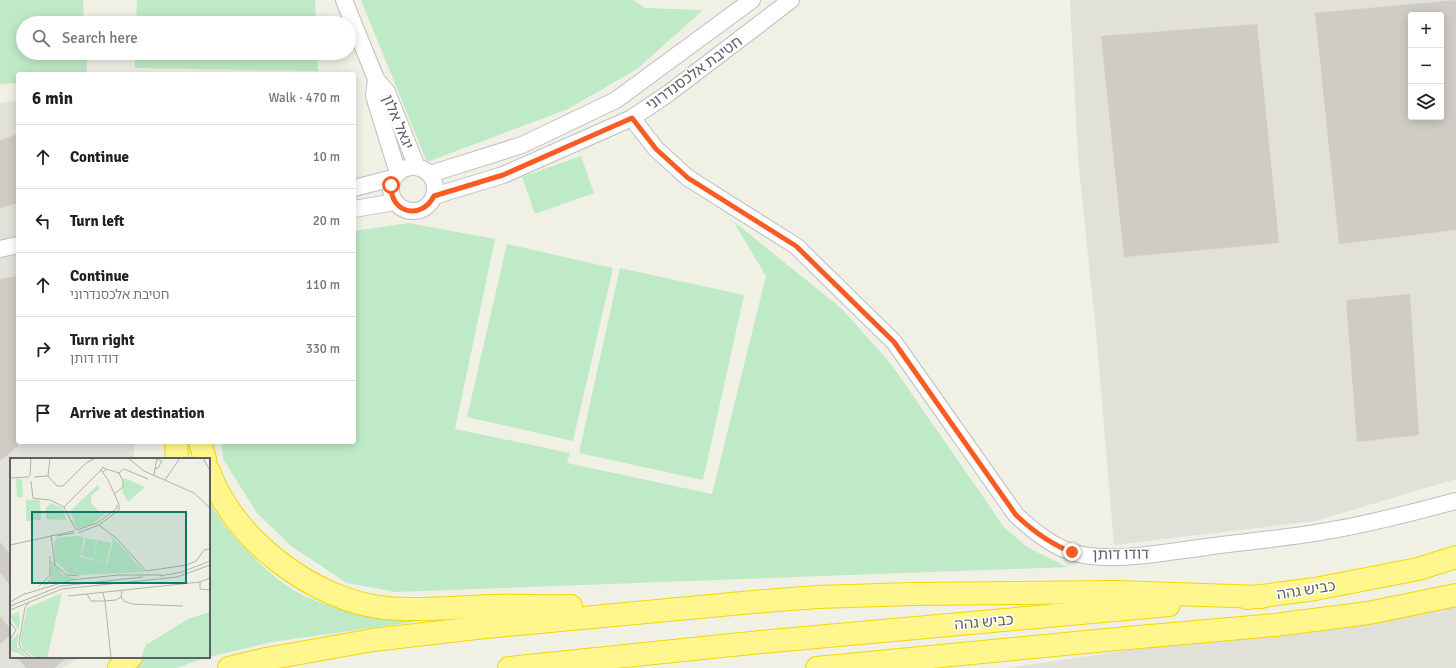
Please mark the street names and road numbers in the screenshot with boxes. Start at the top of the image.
street label: חטיבת אלכסנדרוני [642,32,746,114]
street label: יגאל אלון [379,92,417,152]
street label: דודו דותן [1093,545,1149,563]
street label: כביש גהה [1275,576,1337,604]
street label: כביש גהה [954,610,1015,634]

